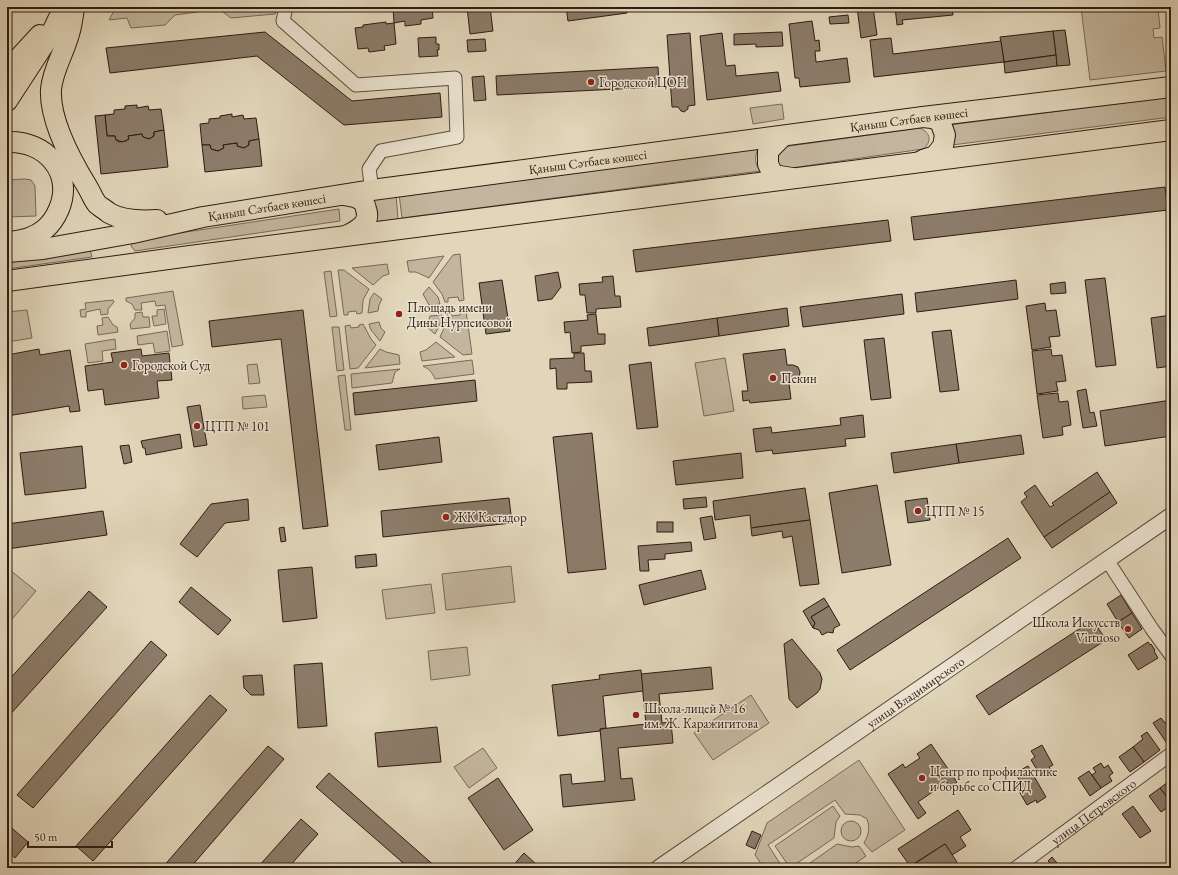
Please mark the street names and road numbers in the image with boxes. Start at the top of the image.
street label: Қаныш Сәтбаев көшесі [849,103,969,135]
street label: Қаныш Сәтбаев көшесі [527,145,648,178]
street label: Қаныш Сәтбаев көшесі [207,189,327,225]
street label: улица Владимирского [863,652,968,731]
street label: улица Петровского [1047,774,1139,848]

